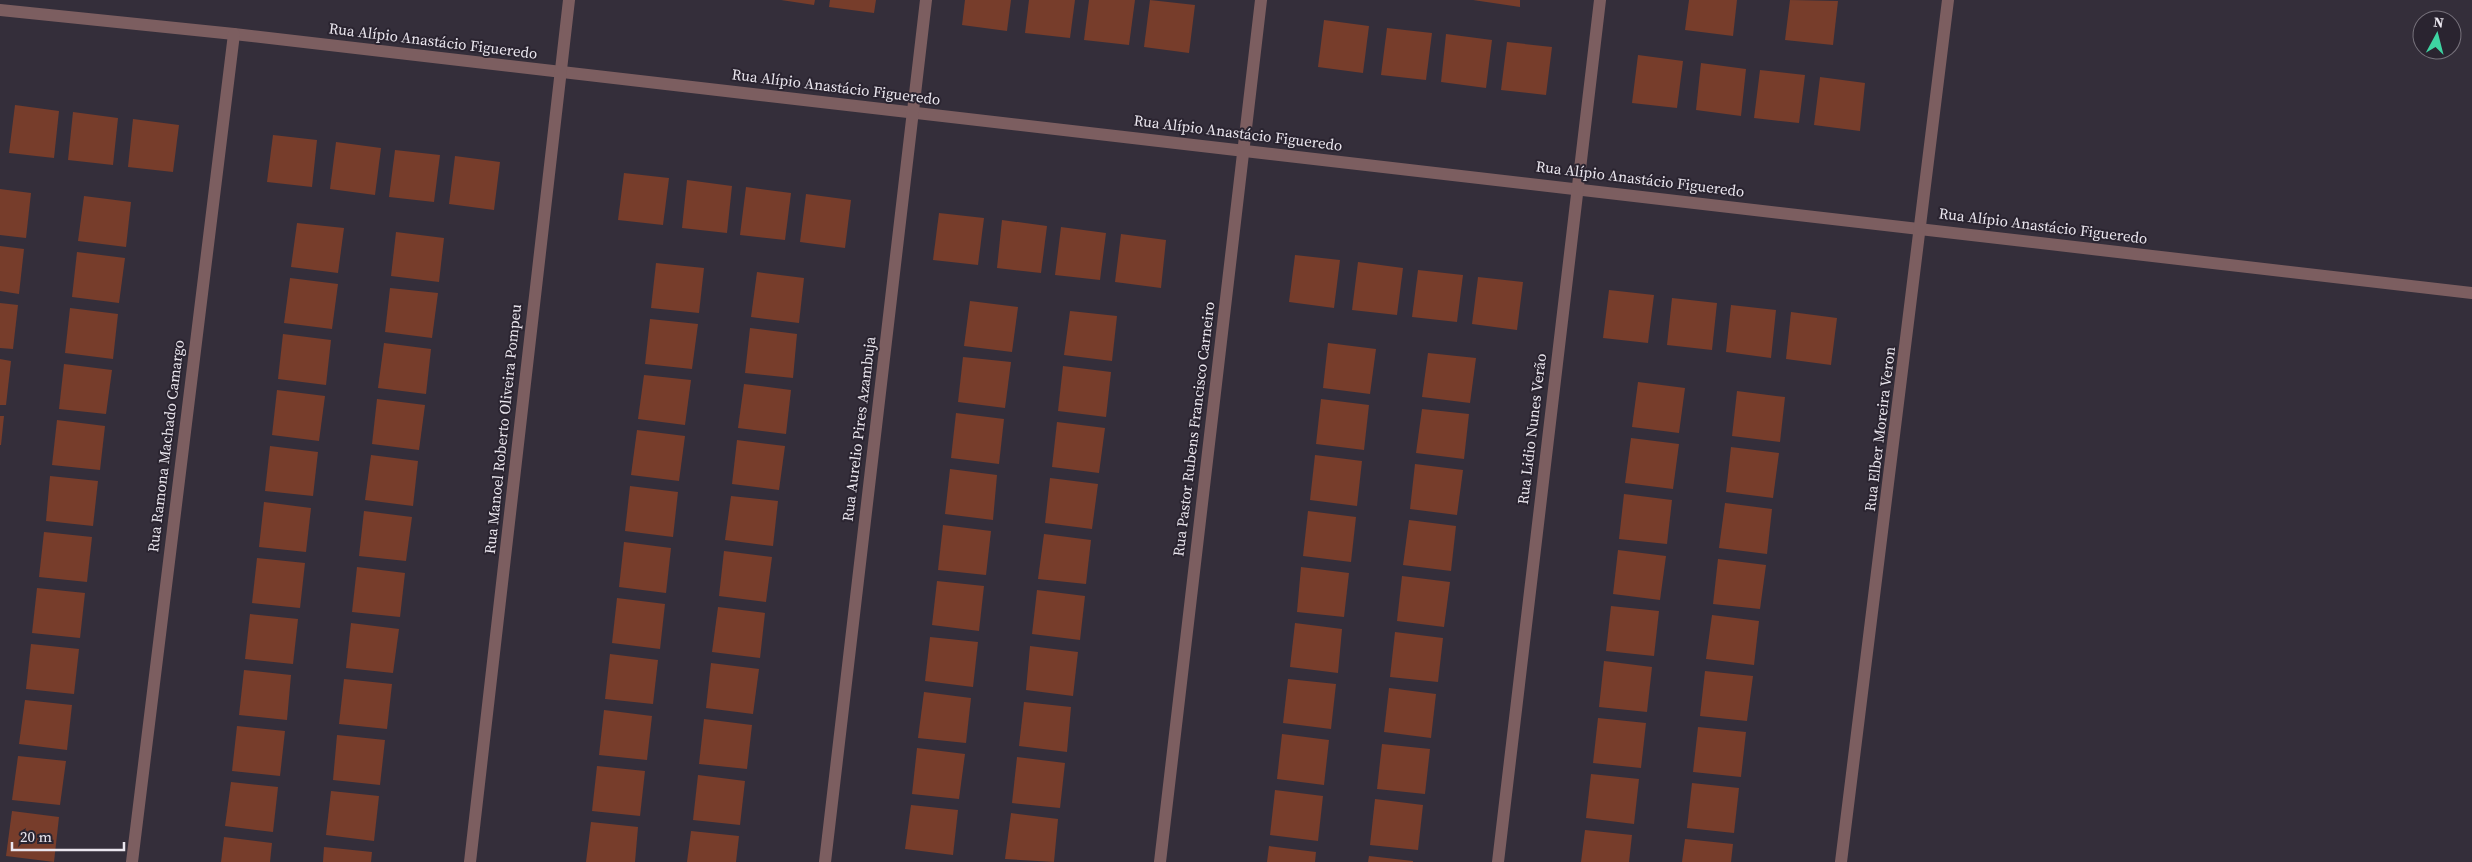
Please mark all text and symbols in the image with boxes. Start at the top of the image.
north arrow [2412,10,2462,60]
text: N [2432,12,2445,33]
street label: Rua Alípio Anastácio Figueredo [328,17,539,64]
street label: Rua Alípio Anastácio Figueredo [731,63,942,110]
street label: Rua Alípio Anastácio Figueredo [1133,109,1344,156]
street label: Rua Alípio Anastácio Figueredo [1535,155,1746,202]
street label: Rua Alípio Anastácio Figueredo [1938,202,2149,249]
street label: Rua Pastor Rubens Francisco Carneiro [1167,300,1220,558]
street label: Rua Manoel Roberto Oliveira Pompeu [479,303,526,555]
street label: Rua Aurelio Pires Azambuja [837,335,880,523]
street label: Rua Ramona Machado Camargo [142,339,189,553]
street label: Rua Elber Moreira Veron [1859,345,1900,513]
street label: Rua Lidio Nunes Verão [1512,352,1551,506]
scale bar [12,820,125,852]
text: 20 m [20,826,52,847]

